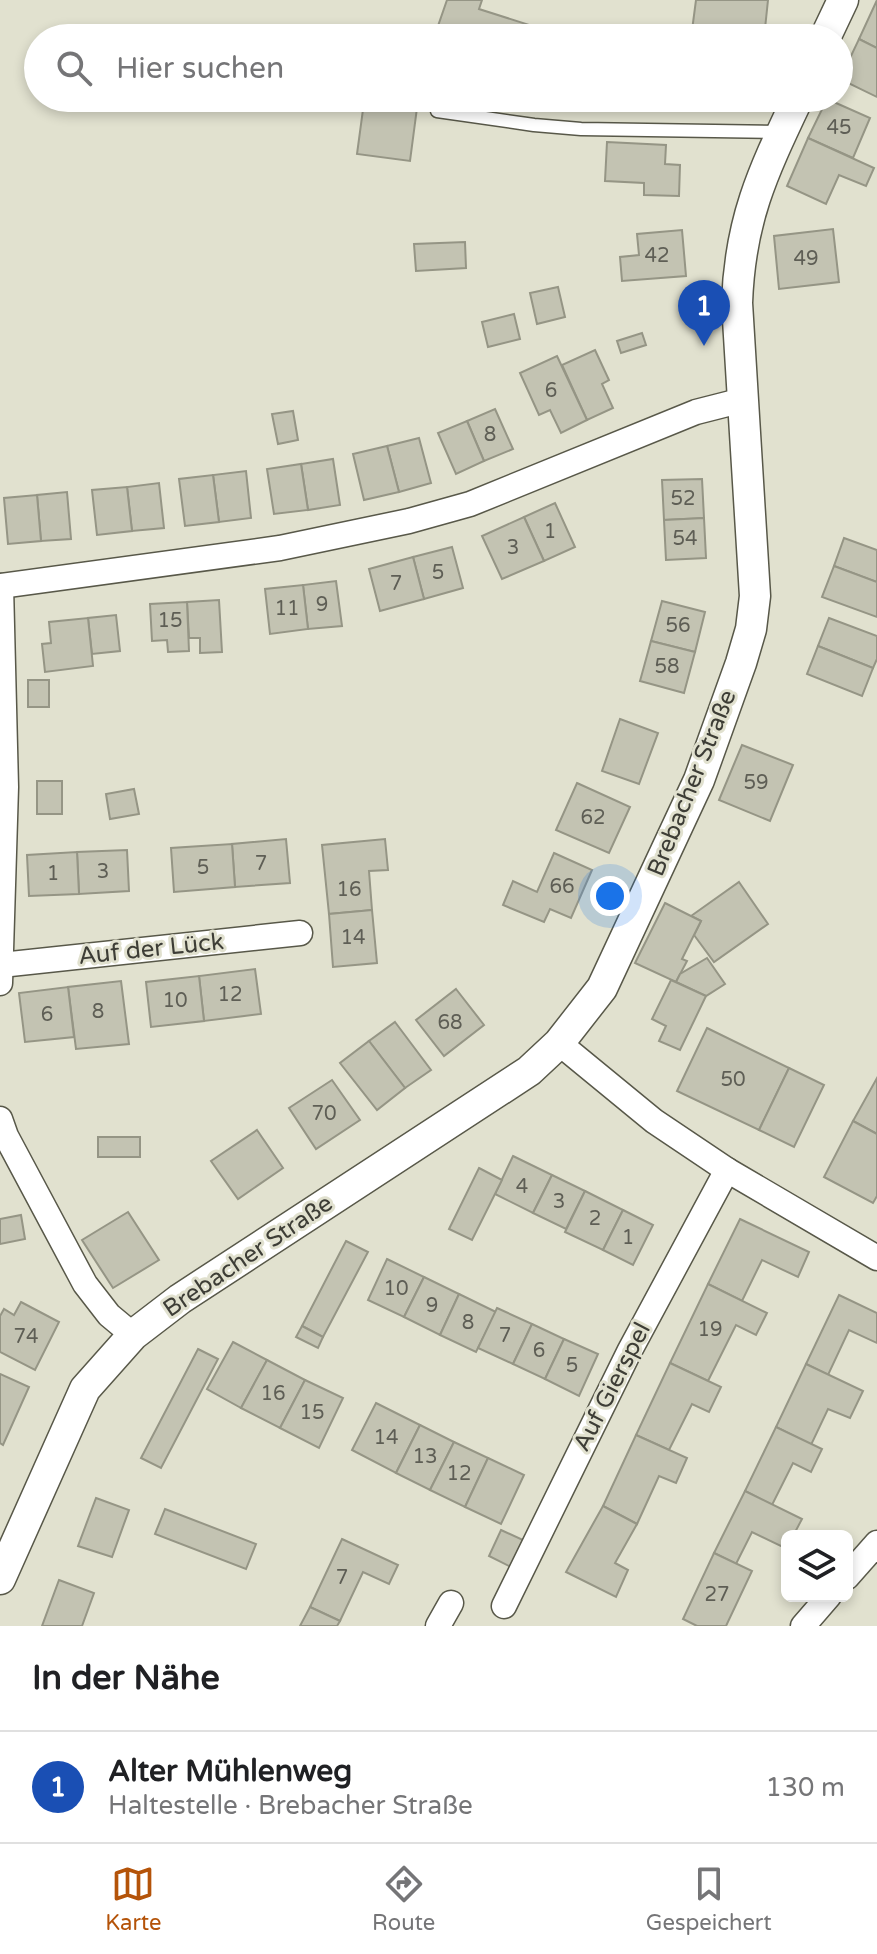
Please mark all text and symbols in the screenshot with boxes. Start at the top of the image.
search box [24,24,853,112]
icon: search [52,46,96,90]
text: Hier suchen [116,50,284,87]
house number: 45 [826,116,852,140]
house number: 42 [644,244,670,268]
house number: 49 [793,247,819,271]
pin: 1 [678,280,730,346]
house number: 6 [545,379,557,403]
house number: 8 [484,423,496,447]
house number: 52 [670,487,696,511]
house number: 1 [544,520,556,544]
house number: 54 [672,527,698,551]
house number: 3 [507,536,519,560]
house number: 5 [432,561,444,585]
house number: 7 [390,572,402,596]
house number: 9 [316,593,328,617]
house number: 11 [274,597,300,621]
house number: 15 [157,609,183,633]
house number: 56 [665,614,691,638]
house number: 58 [654,655,680,679]
street label: Brebacher Straße [641,686,743,880]
house number: 59 [743,771,769,795]
house number: 62 [580,806,606,830]
house number: 7 [255,852,267,876]
house number: 5 [197,856,209,880]
house number: 3 [97,860,109,884]
house number: 1 [47,862,59,886]
house number: 66 [549,875,575,899]
your location [590,876,630,916]
house number: 16 [336,878,362,902]
house number: 14 [340,926,366,950]
street label: Auf der Lück [77,927,225,971]
house number: 12 [217,983,243,1007]
house number: 10 [162,989,188,1013]
house number: 8 [92,1000,104,1024]
house number: 6 [41,1003,53,1027]
house number: 68 [437,1011,463,1035]
house number: 50 [720,1068,746,1092]
house number: 70 [311,1102,337,1126]
house number: 4 [516,1175,528,1199]
street label: Brebacher Straße [158,1189,338,1323]
house number: 3 [553,1190,565,1214]
house number: 2 [589,1207,601,1231]
house number: 1 [622,1226,634,1250]
house number: 10 [383,1277,409,1301]
house number: 9 [426,1294,438,1318]
house number: 8 [462,1311,474,1335]
street label: Auf Gierspel [567,1318,657,1456]
house number: 19 [697,1318,723,1342]
house number: 7 [499,1324,511,1348]
house number: 74 [13,1325,39,1349]
house number: 6 [533,1339,545,1363]
house number: 5 [566,1354,578,1378]
house number: 16 [260,1382,286,1406]
house number: 15 [299,1401,325,1425]
house number: 14 [373,1426,399,1450]
house number: 13 [412,1445,438,1469]
house number: 12 [446,1462,472,1486]
map controls [781,1530,853,1602]
button: layers [781,1530,853,1602]
house number: 7 [336,1566,348,1590]
house number: 27 [704,1583,730,1607]
text: In der Nähe [32,1658,220,1699]
text: Alter Mühlenweg [108,1753,352,1790]
text: 1 [50,1772,66,1803]
text: 130 m [765,1772,845,1803]
text: Haltestelle · Brebacher Straße [108,1790,473,1821]
tab: Karte [105,1862,162,1936]
tab: Route [372,1862,435,1936]
tab: Gespeichert [646,1862,772,1936]

